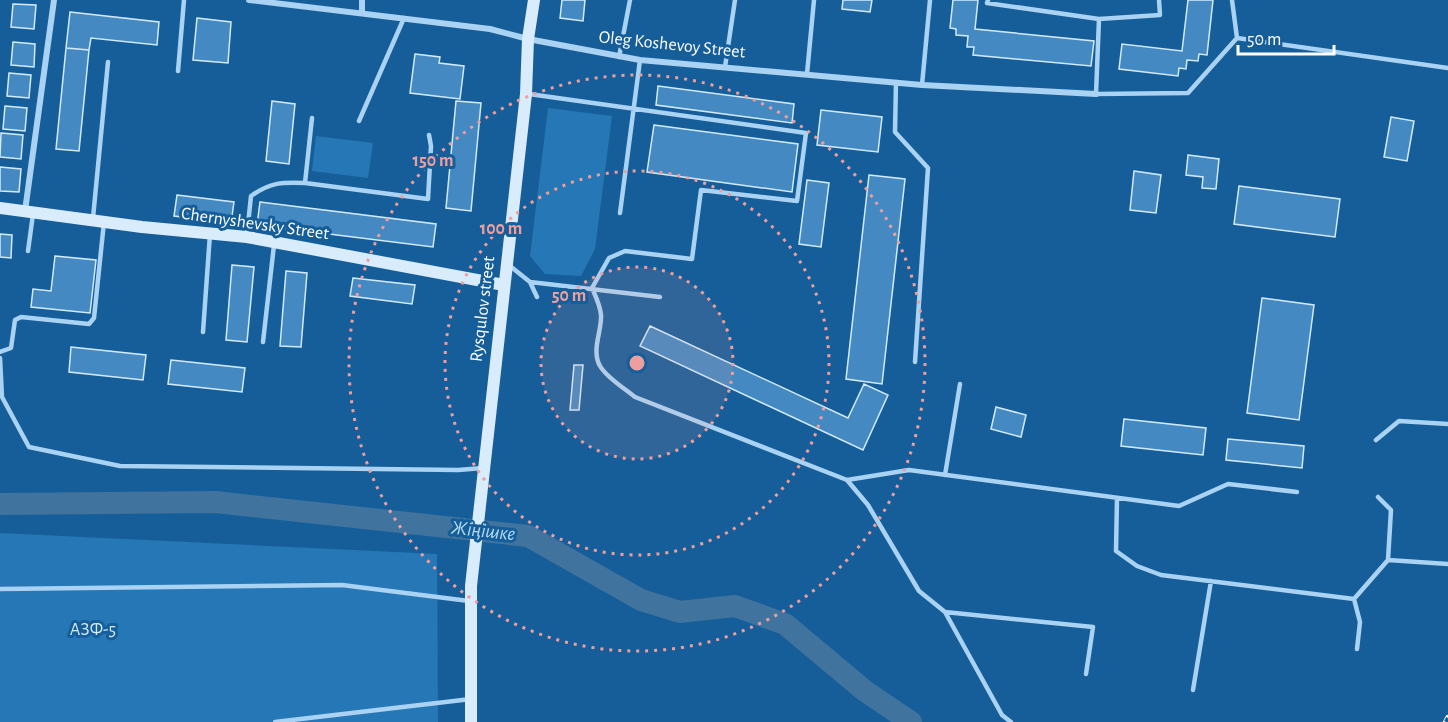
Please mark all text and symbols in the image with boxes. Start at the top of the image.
scale bar [1238,18,1334,56]
street label: Oleg Koshevoy Street [598,28,746,62]
text: 50 m [1247,31,1281,49]
text: 150 m [413,152,453,170]
street label: Chernyshevsky Street [180,205,330,243]
text: 100 m [480,220,522,238]
street label: Rysqulov street [468,255,498,363]
text: 50 m [552,287,586,305]
centre of rings [627,353,647,373]
water label: Жіңішке [450,518,516,544]
park label: АЗФ-5 [70,621,116,639]

